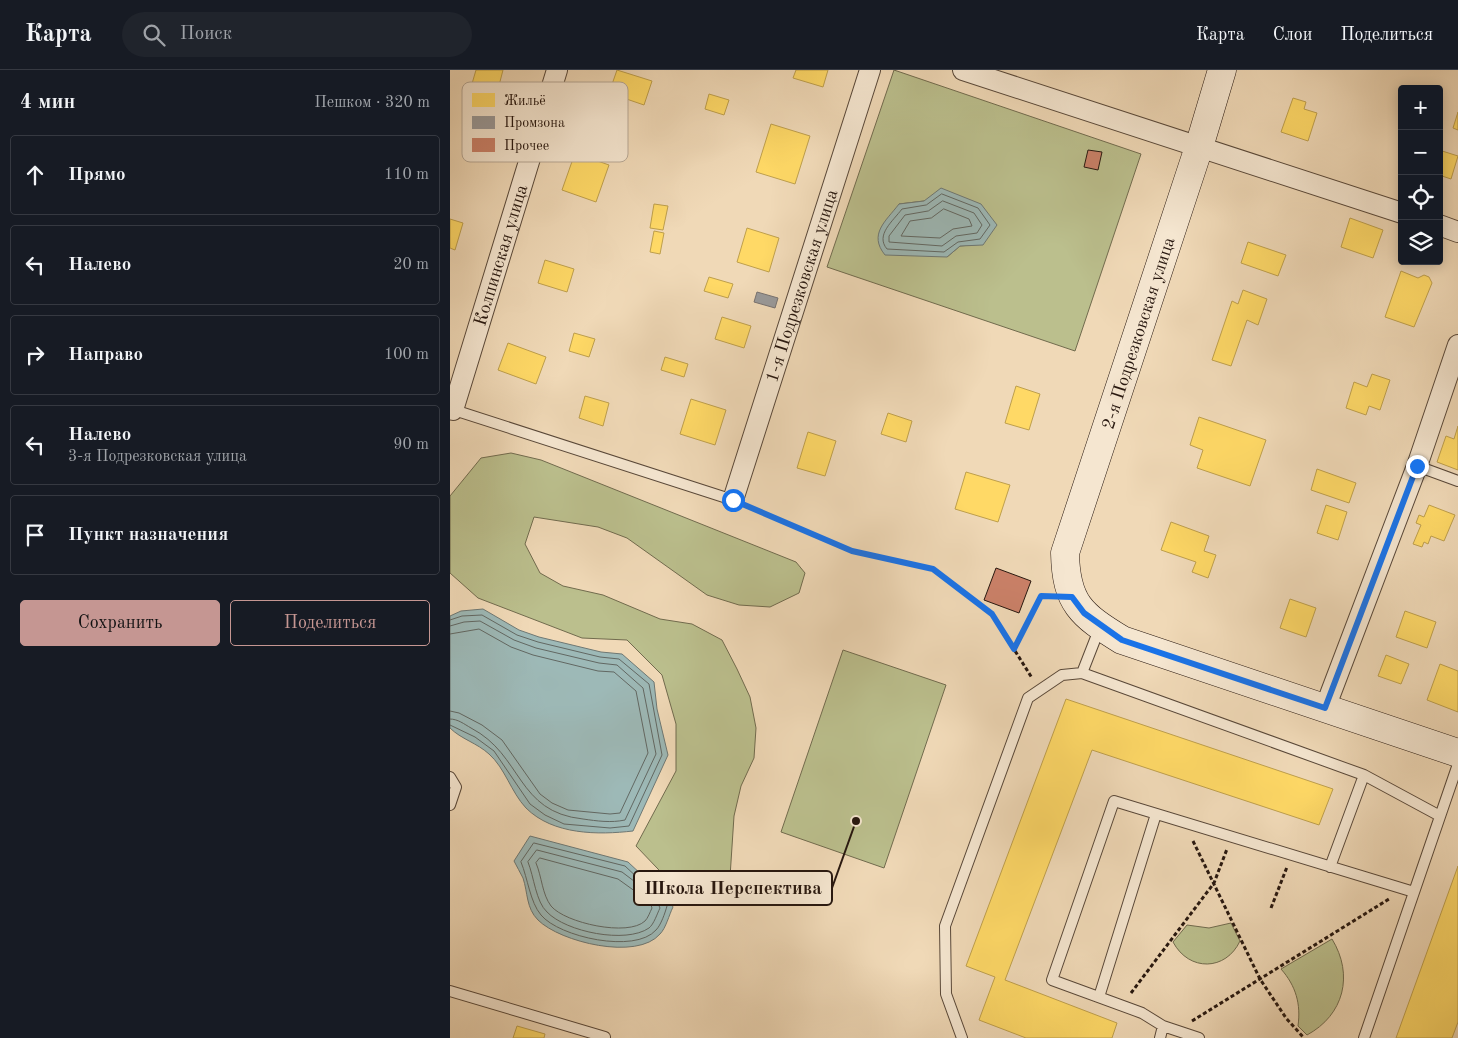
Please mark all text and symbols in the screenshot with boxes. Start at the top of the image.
search box [122,12,472,57]
icon: search [140,21,168,49]
text: Карта [25,23,92,47]
text: Поиск [180,25,232,44]
text: Карта [1196,26,1245,44]
text: Слои [1273,26,1312,44]
text: Поделиться [1340,26,1433,44]
legend [462,82,628,162]
map controls [1398,85,1443,265]
button: + [1398,85,1443,130]
text: 4 мин [20,92,75,113]
text: Жильё [504,94,546,108]
text: Пешком · 320 m [314,95,430,111]
text: Промзона [504,116,565,130]
button: − [1398,130,1443,175]
text: Прочее [504,139,549,153]
icon: ahead [21,161,49,189]
text: Прямо [68,166,126,185]
text: 110 m [384,167,429,183]
button: locate [1398,175,1443,220]
street label: Колпинская улица [471,182,531,328]
street label: 1-я Подрезковская улица [763,187,841,385]
button: layers [1398,220,1443,265]
street label: 2-я Подрезковская улица [1099,235,1179,432]
icon: left [21,251,49,279]
text: Налево [68,256,131,275]
text: 20 m [393,257,429,273]
icon: right [21,341,49,369]
text: Направо [68,346,143,365]
text: 100 m [384,347,429,363]
text: Налево [68,426,131,445]
icon: left [21,431,49,459]
text: 90 m [393,437,429,453]
text: 3-я Подрезковская улица [68,449,247,465]
route end [1406,455,1429,478]
route start [722,489,745,512]
icon: arrive [21,521,49,549]
text: Пункт назначения [68,526,228,545]
button: Сохранить [20,600,220,646]
button: Поделиться [230,600,430,646]
callout: Школа Перспектива [634,871,832,905]
text: Школа Перспектива [644,880,822,899]

